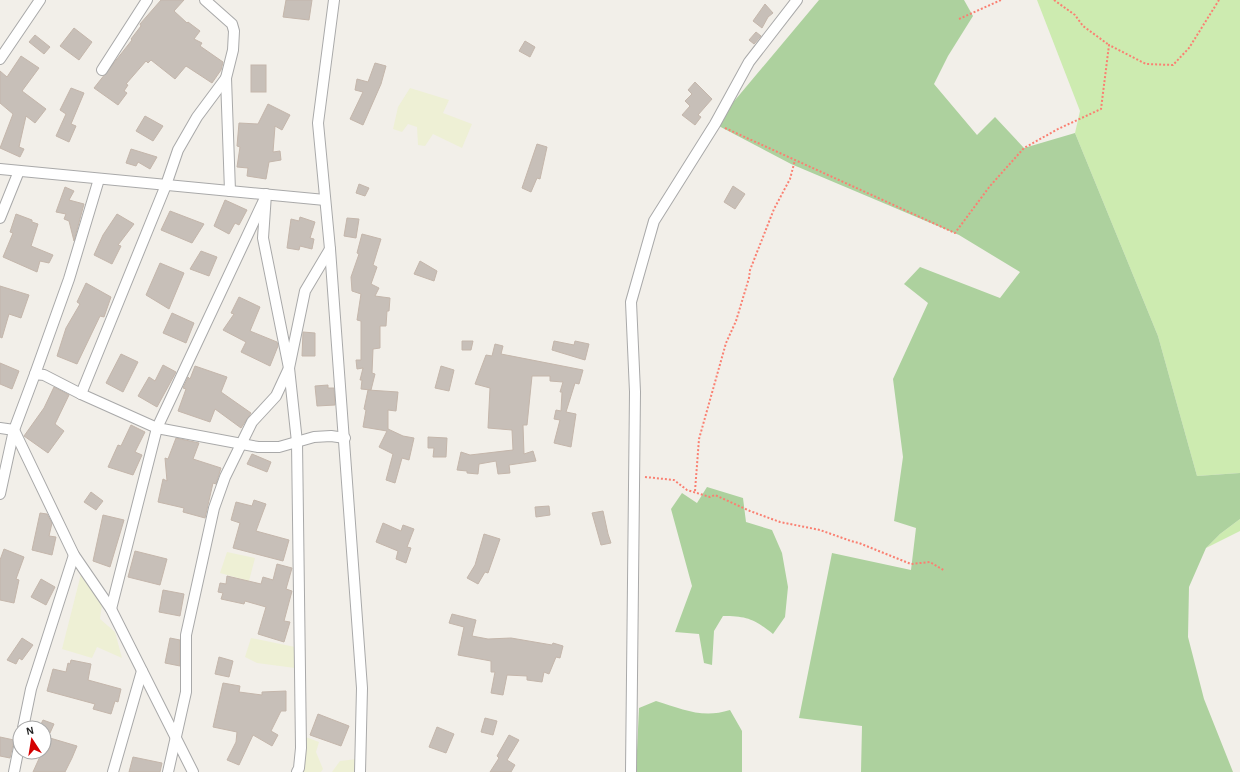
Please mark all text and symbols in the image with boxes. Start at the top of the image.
north arrow [12,720,52,760]
text: N [25,725,35,737]

